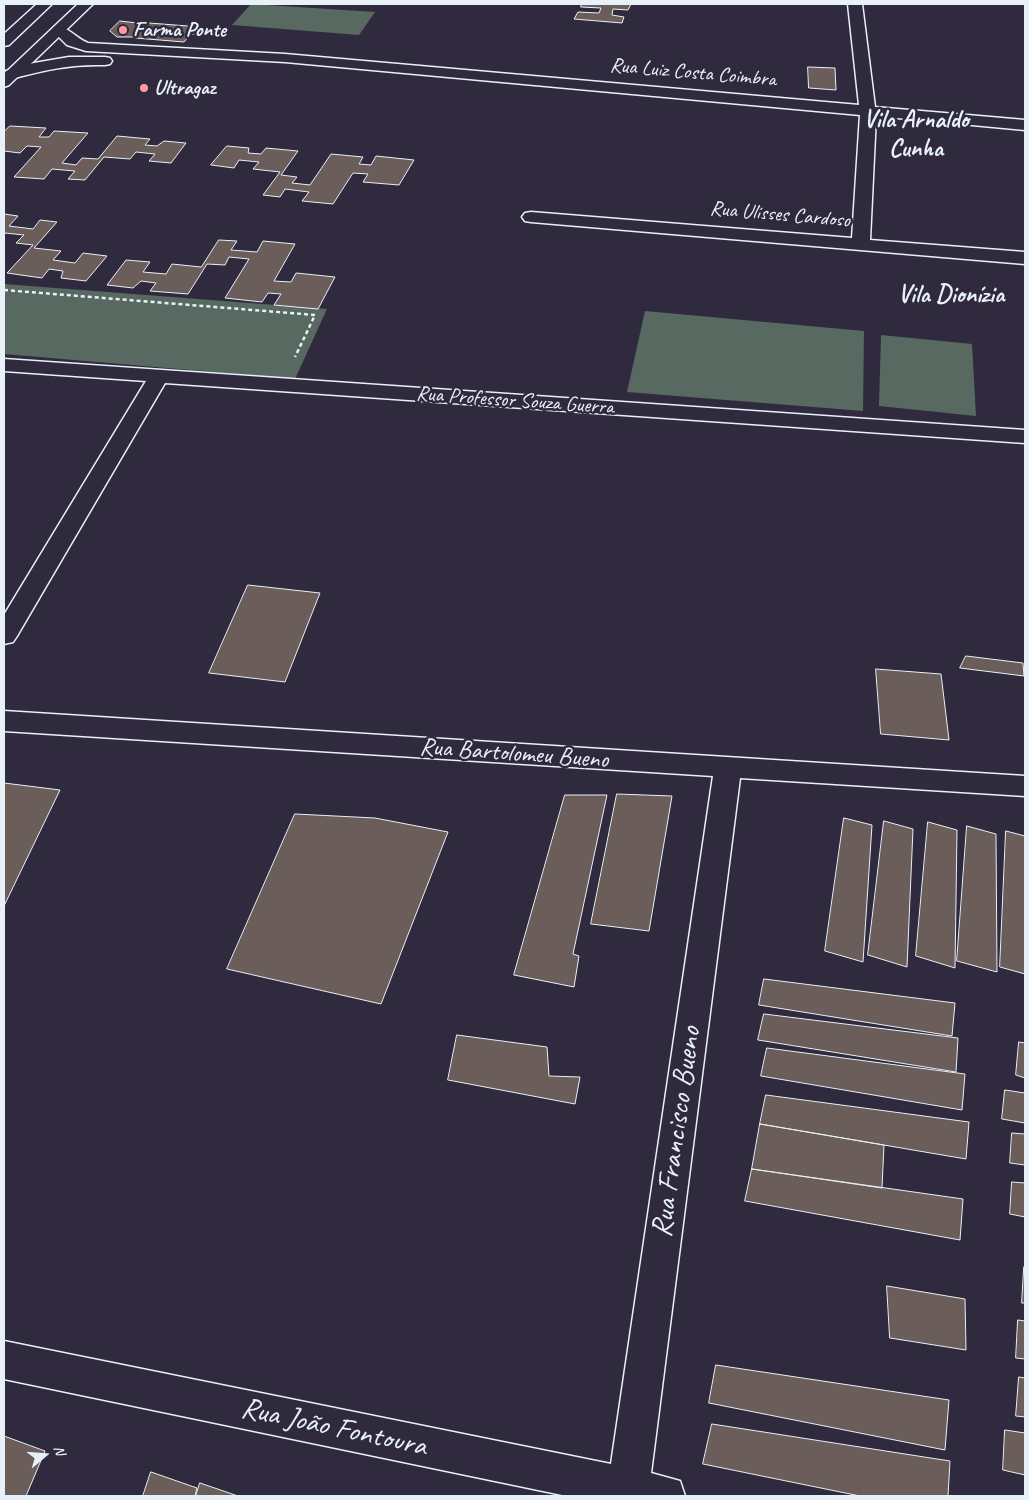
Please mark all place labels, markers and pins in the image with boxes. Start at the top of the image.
place label: Farma Ponte [133,17,226,43]
marker: Farma Ponte [117,24,129,36]
place label: Ultragaz [154,75,215,101]
marker: Ultragaz [138,82,150,94]

